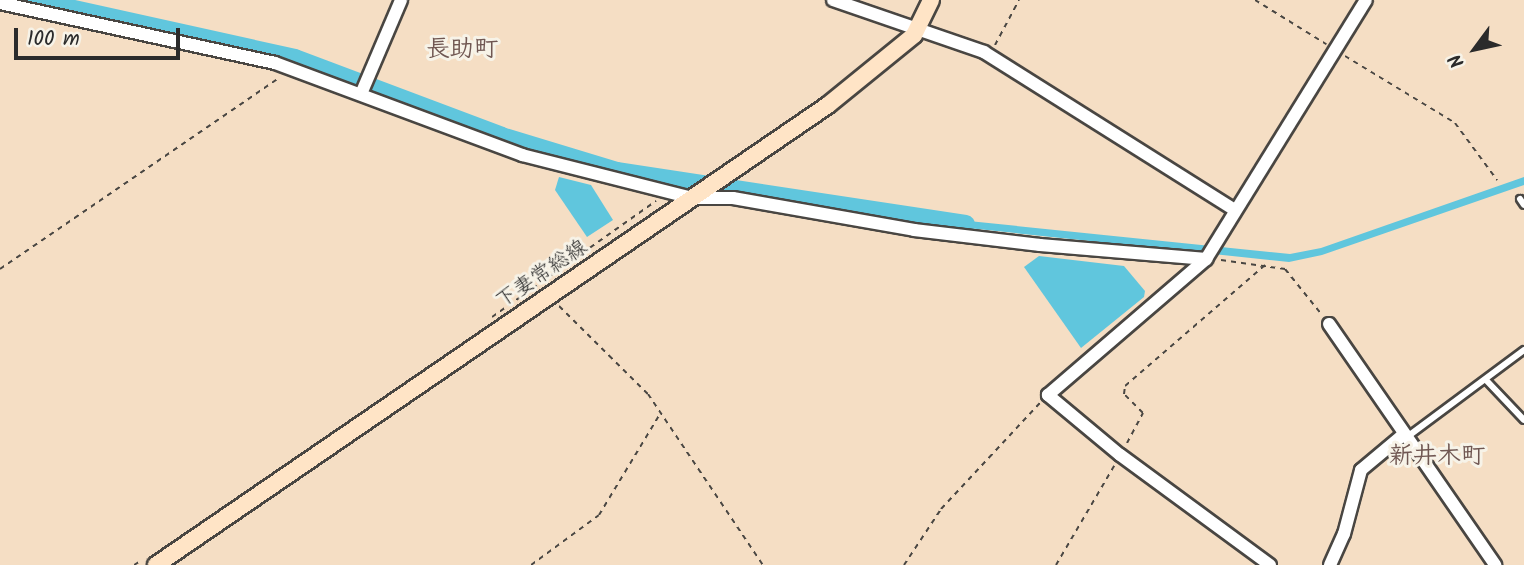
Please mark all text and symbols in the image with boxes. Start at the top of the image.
scale bar [18,14,184,58]
north arrow [1440,14,1510,84]
text: 100 m [27,23,80,56]
district label: 長助町 [426,36,498,64]
text: N [1442,47,1473,74]
street label: 下妻常総線 [491,235,593,315]
district label: 新井木町 [1389,443,1485,471]

